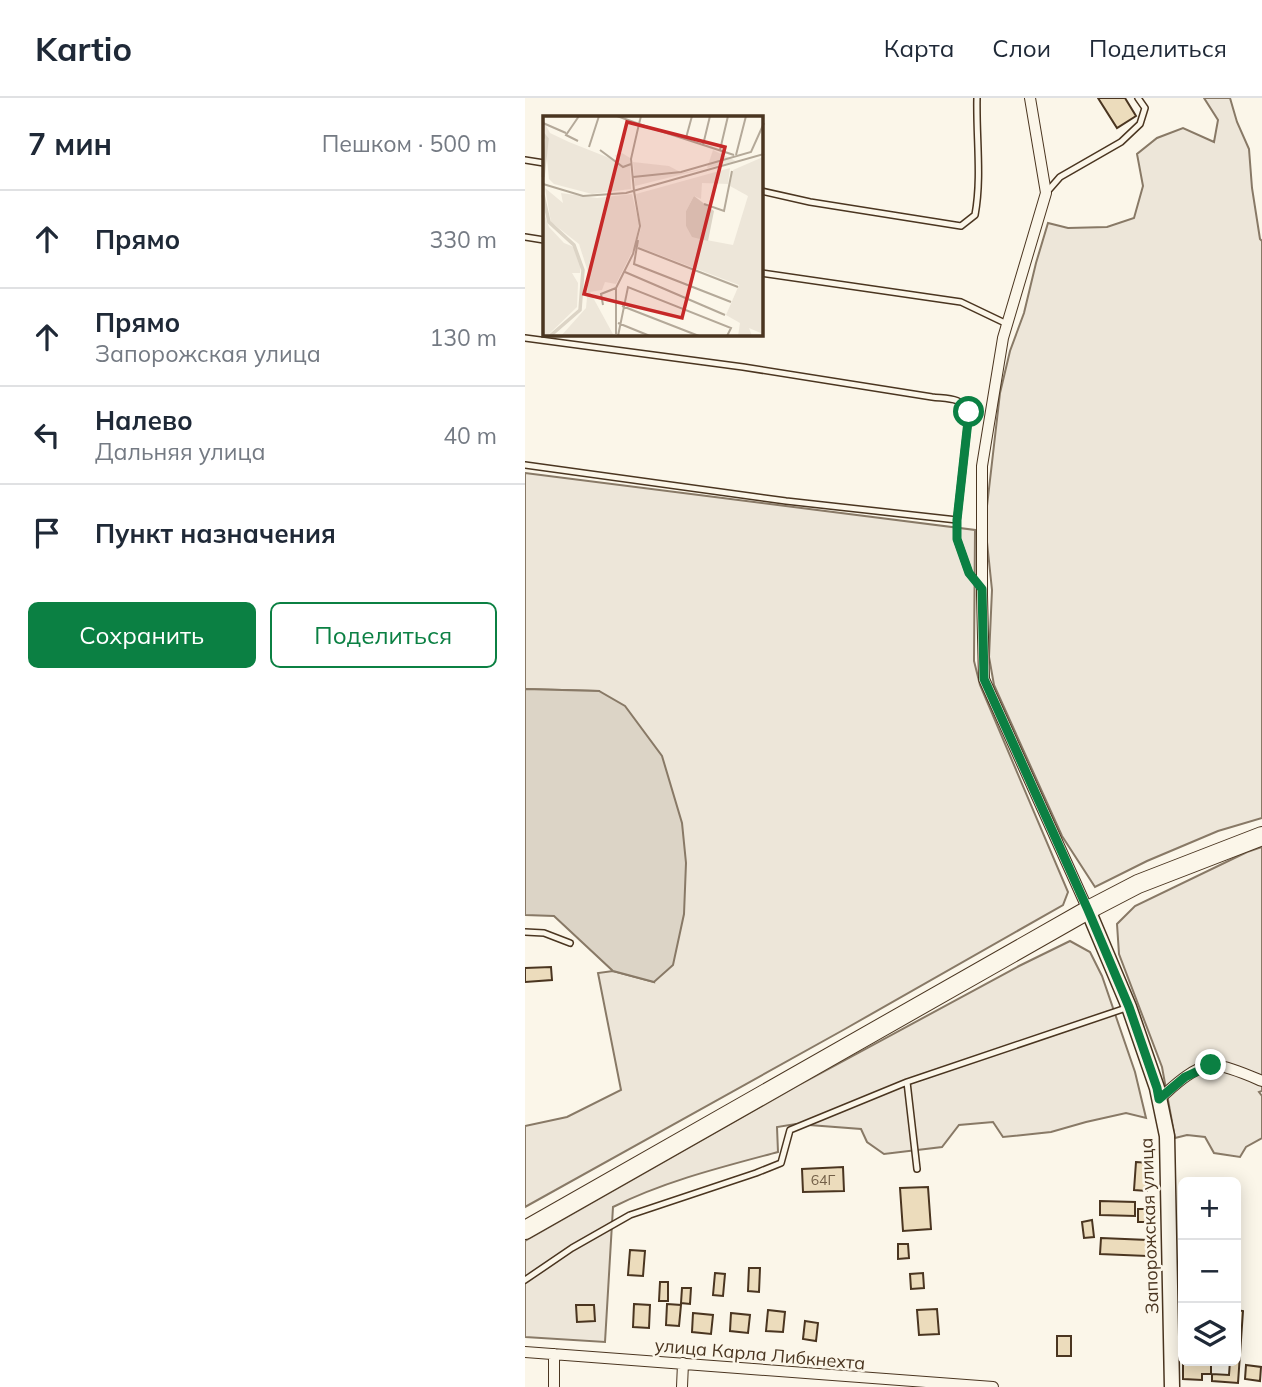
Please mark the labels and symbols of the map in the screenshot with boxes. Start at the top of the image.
inset map [543,116,763,336]
route start [953,396,984,427]
route end [1195,1049,1226,1080]
street label: Запорожская улица [1134,1137,1164,1315]
house number: 64Г [811,1171,836,1189]
street label: улица Карла Либкнехта [654,1333,866,1375]

